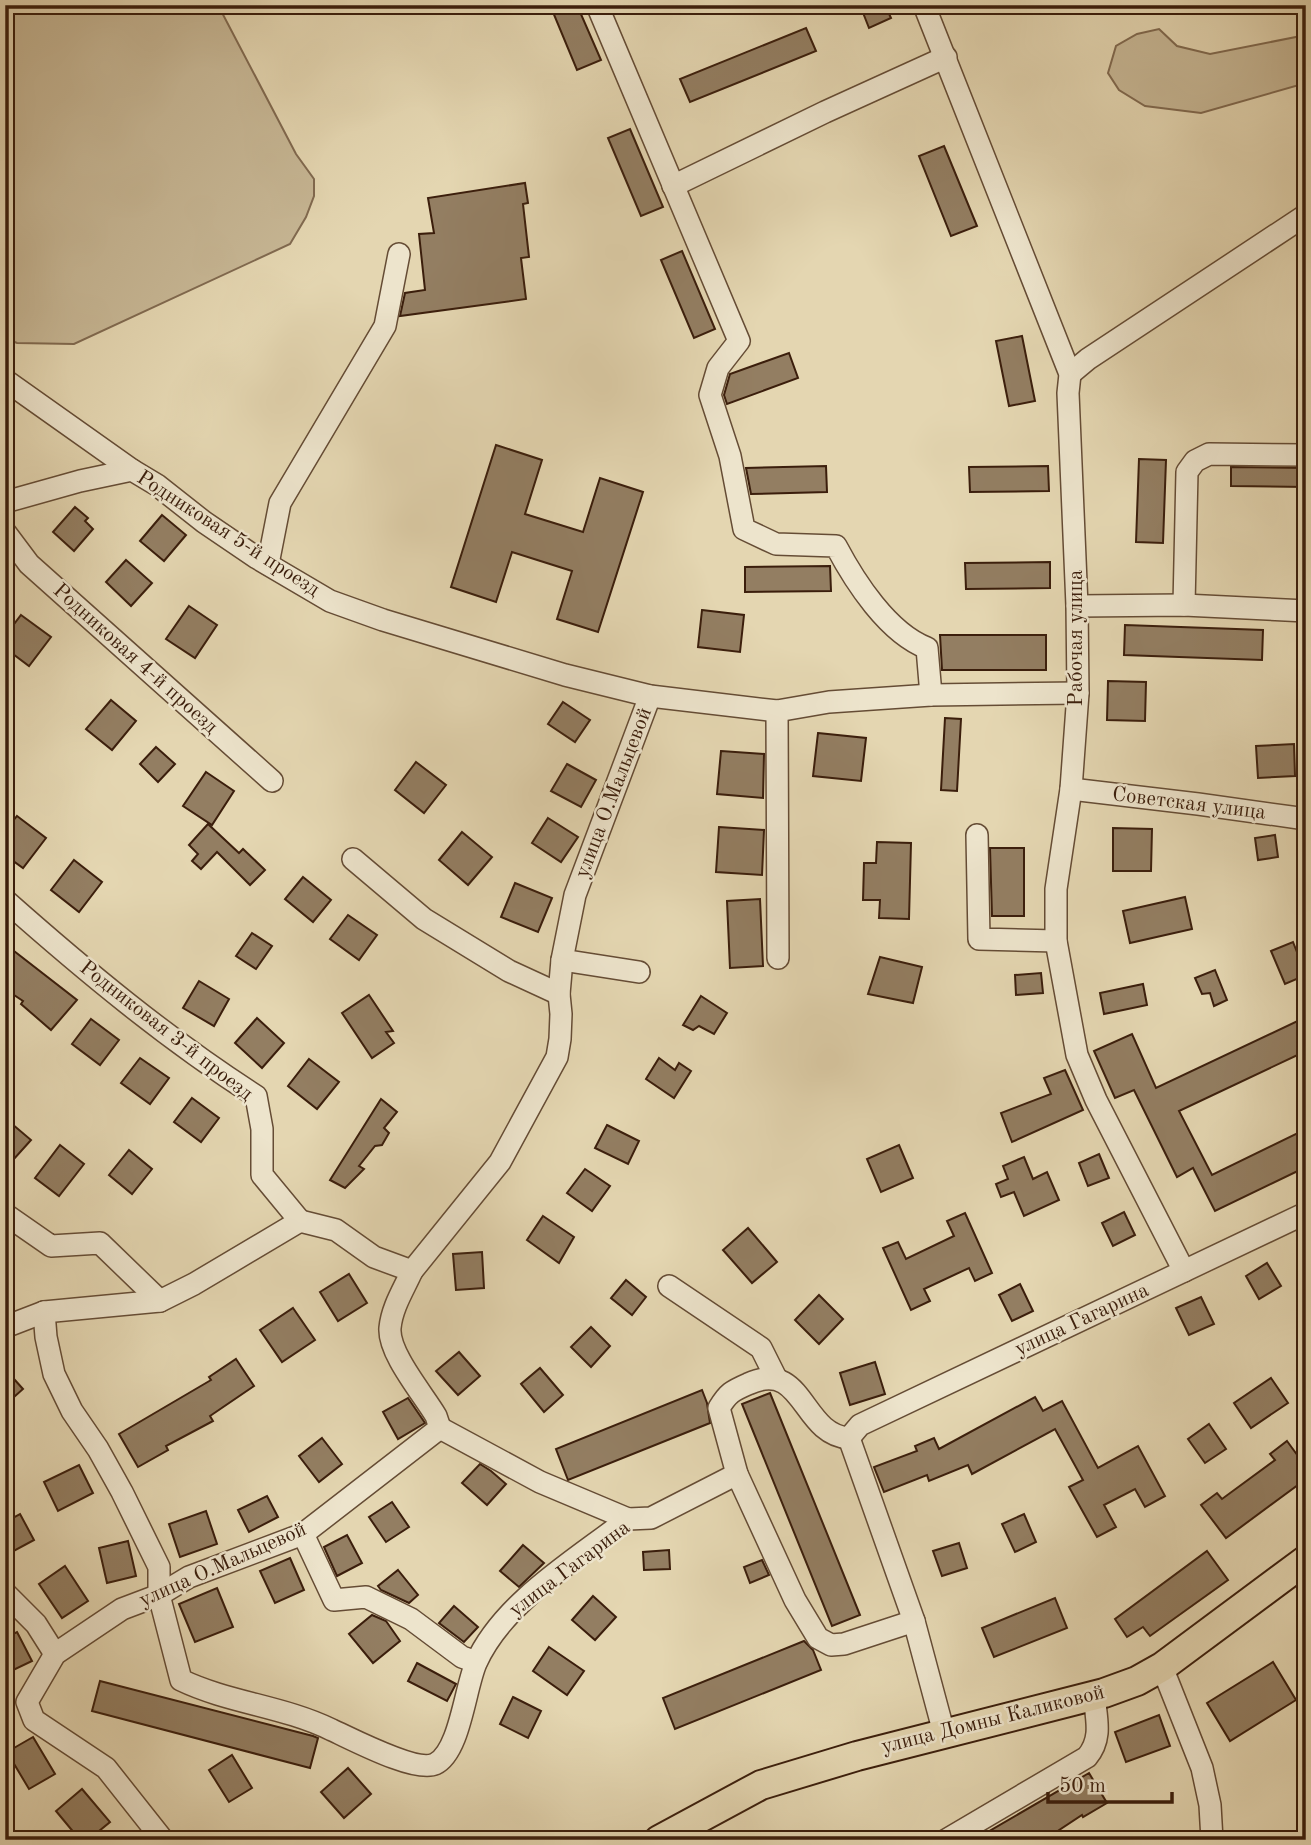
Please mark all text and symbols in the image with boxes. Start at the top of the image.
street label: Родниковая 5-й проезд [133,467,324,601]
street label: Рабочая улица [1066,570,1087,706]
street label: Родниковая 4-й проезд [49,580,222,739]
street label: улица О.Мальцевой [572,705,656,881]
street label: Советская улица [1111,784,1267,824]
street label: Родниковая 3-й проезд [76,957,257,1105]
street label: улица Гагарина [1012,1280,1152,1360]
street label: улица Гагарина [506,1517,634,1621]
street label: улица О.Мальцевой [136,1519,310,1611]
street label: улица Домны Каликовой [879,1682,1107,1758]
scale bar [1048,1761,1173,1805]
text: 50 m [1059,1776,1106,1797]

